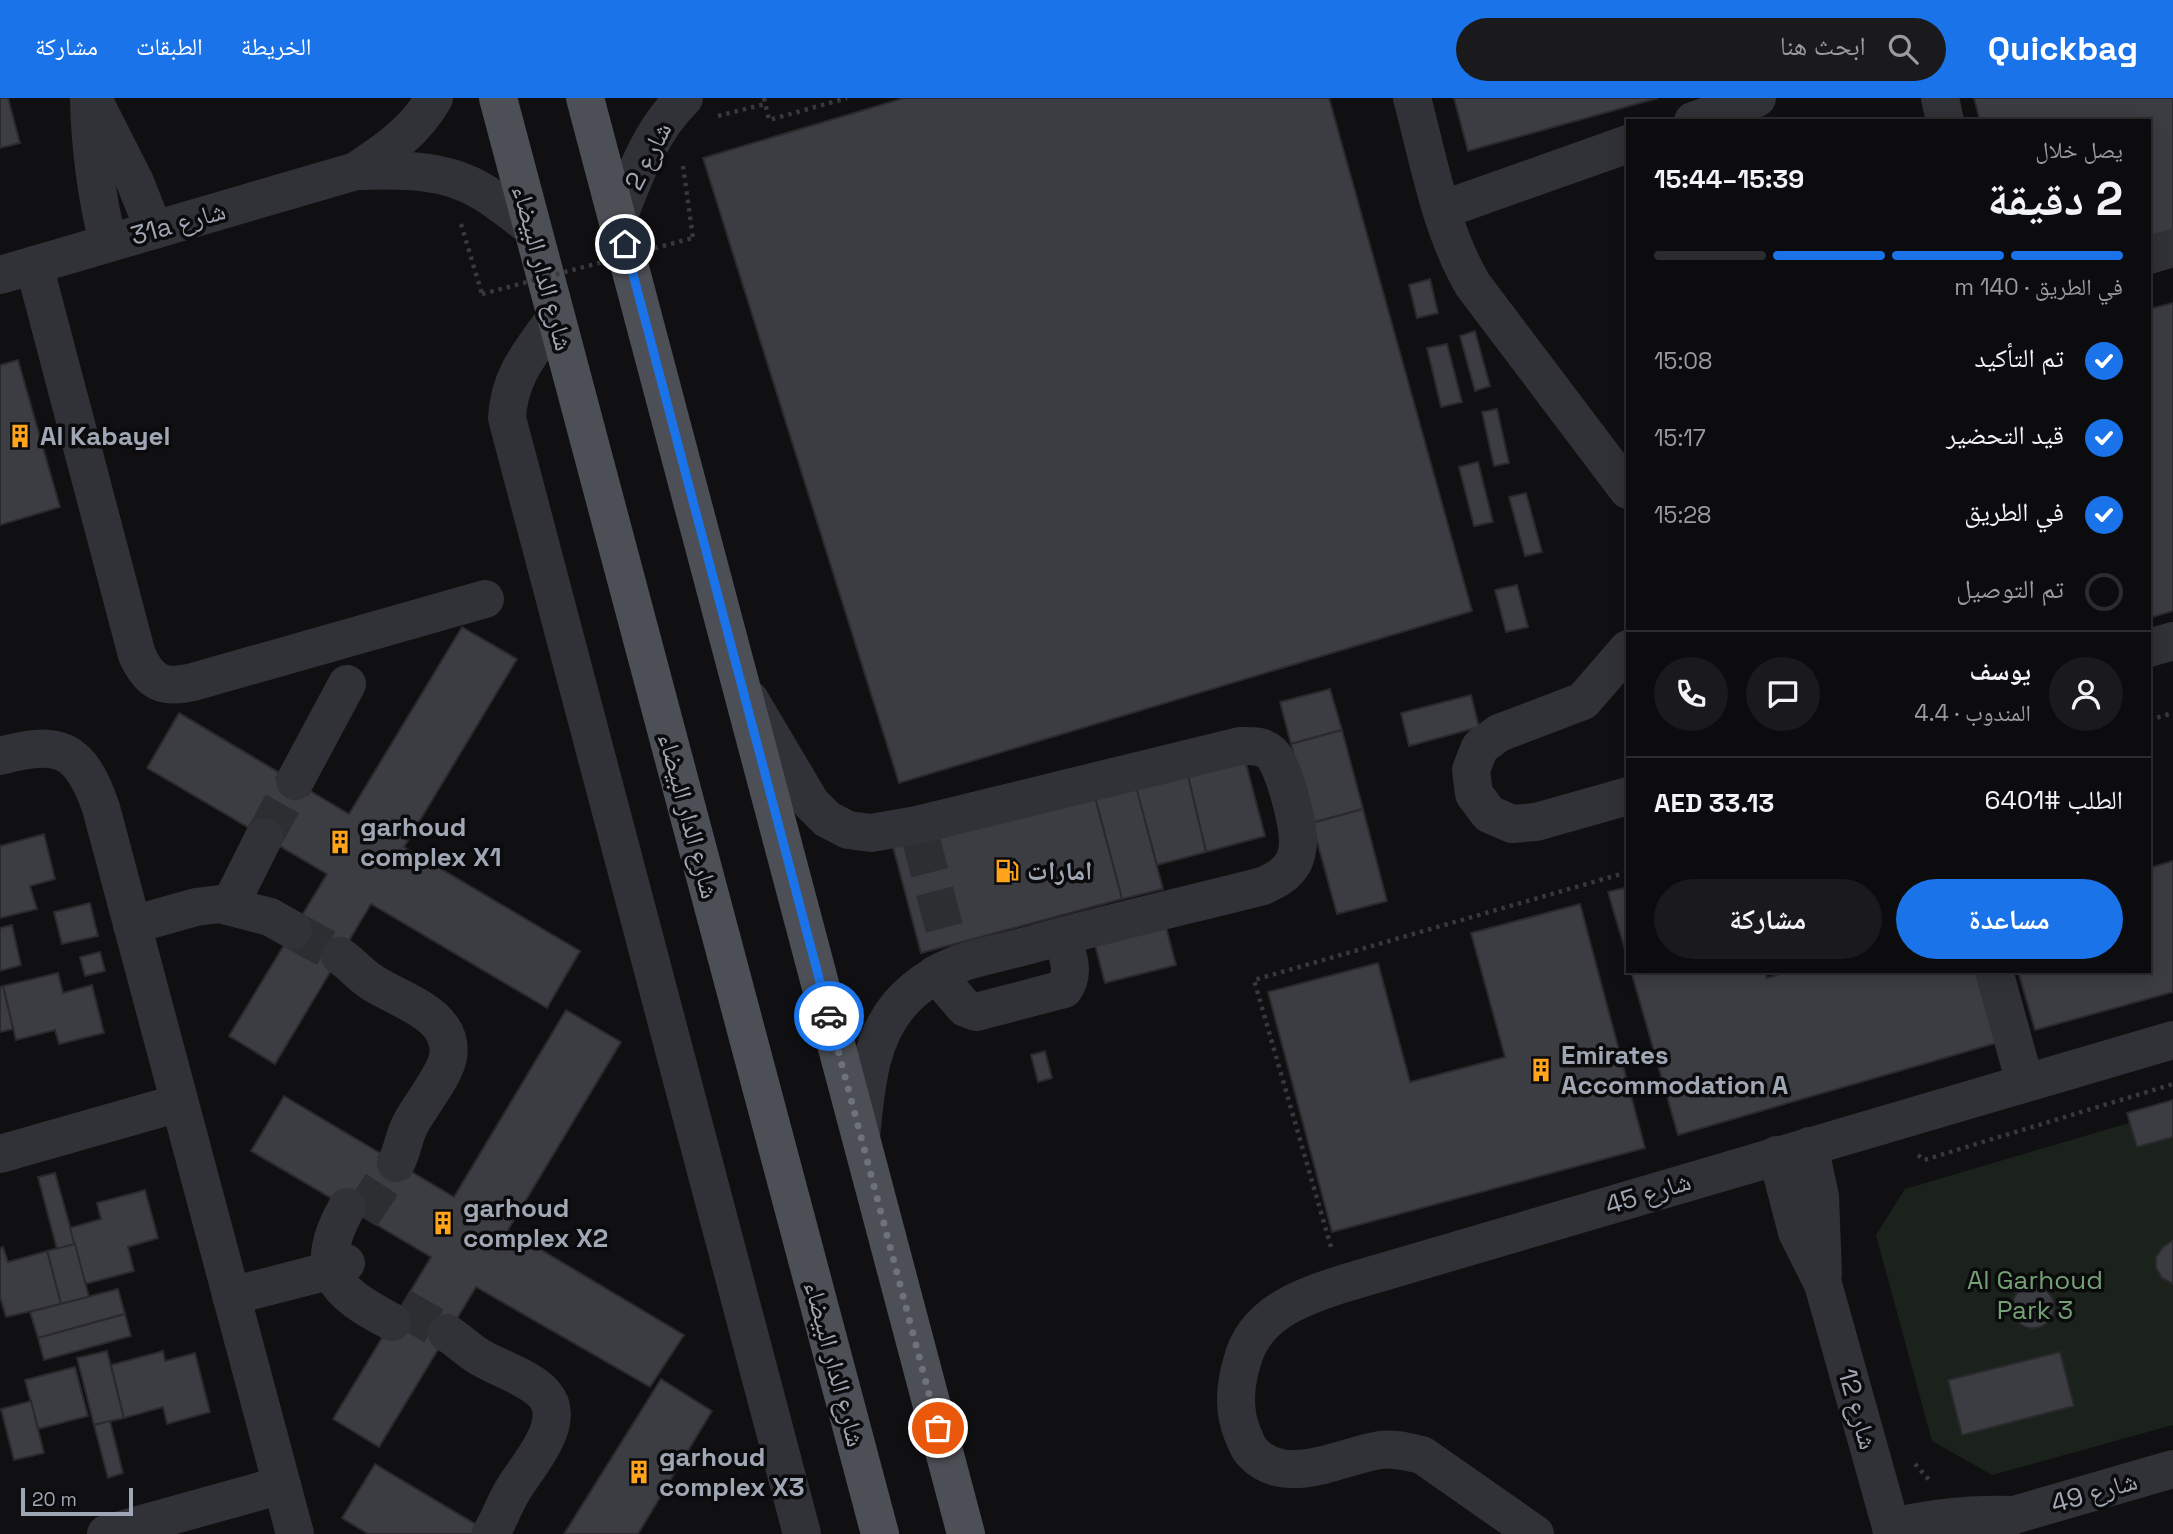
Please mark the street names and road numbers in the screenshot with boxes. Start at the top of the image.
street label: شارع 2 [617,116,679,196]
street label: شارع الدار البيضاء [505,182,581,354]
street label: 31a شارع [127,193,229,253]
street label: شارع الدار البيضاء [651,730,727,902]
street label: شارع 45 [1601,1164,1695,1222]
street label: شارع الدار البيضاء [797,1278,873,1450]
street label: شارع 12 [1830,1365,1886,1453]
street label: شارع 49 [2047,1463,2141,1521]

